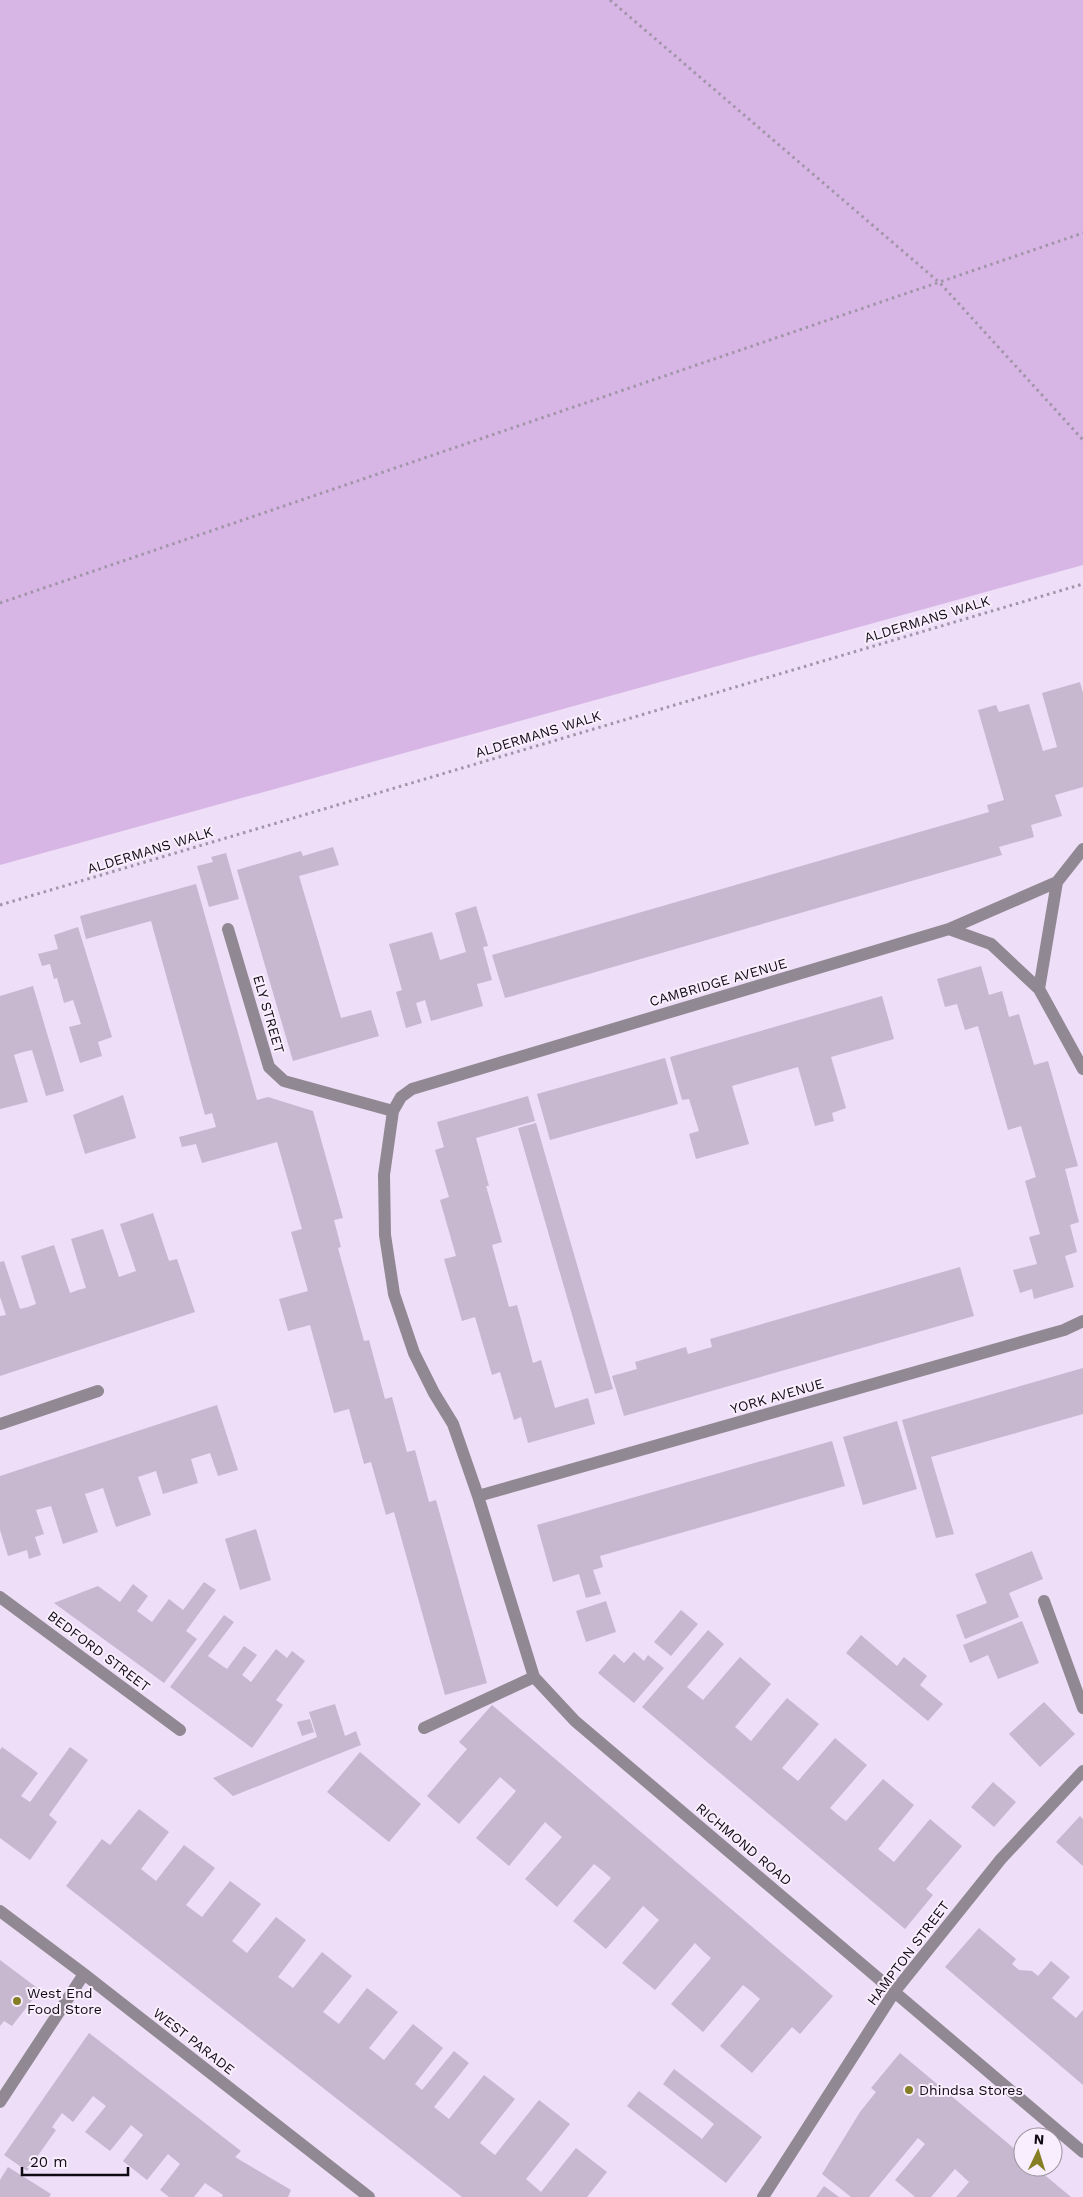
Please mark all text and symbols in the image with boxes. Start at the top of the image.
street label: ALDERMANS WALK [862,592,992,646]
street label: ALDERMANS WALK [473,707,603,761]
street label: ALDERMANS WALK [85,823,215,877]
street label: CAMBRIDGE AVENUE [647,955,789,1009]
street label: ELY STREET [250,973,288,1055]
street label: YORK AVENUE [729,1375,826,1417]
street label: BEDFORD STREET [45,1607,154,1695]
street label: RICHMOND ROAD [693,1799,795,1889]
street label: HAMPTON STREET [864,1897,953,2008]
place label: West End Food Store [27,1985,102,2017]
marker: West End Food Store [11,1995,23,2007]
street label: WEST PARADE [150,2004,238,2078]
place label: Dhindsa Stores [919,2082,1023,2098]
marker: Dhindsa Stores [903,2084,915,2096]
north arrow [1013,2127,1063,2177]
text: N [1033,2131,1045,2147]
scale bar [22,2144,129,2176]
text: 20 m [30,2153,68,2171]

